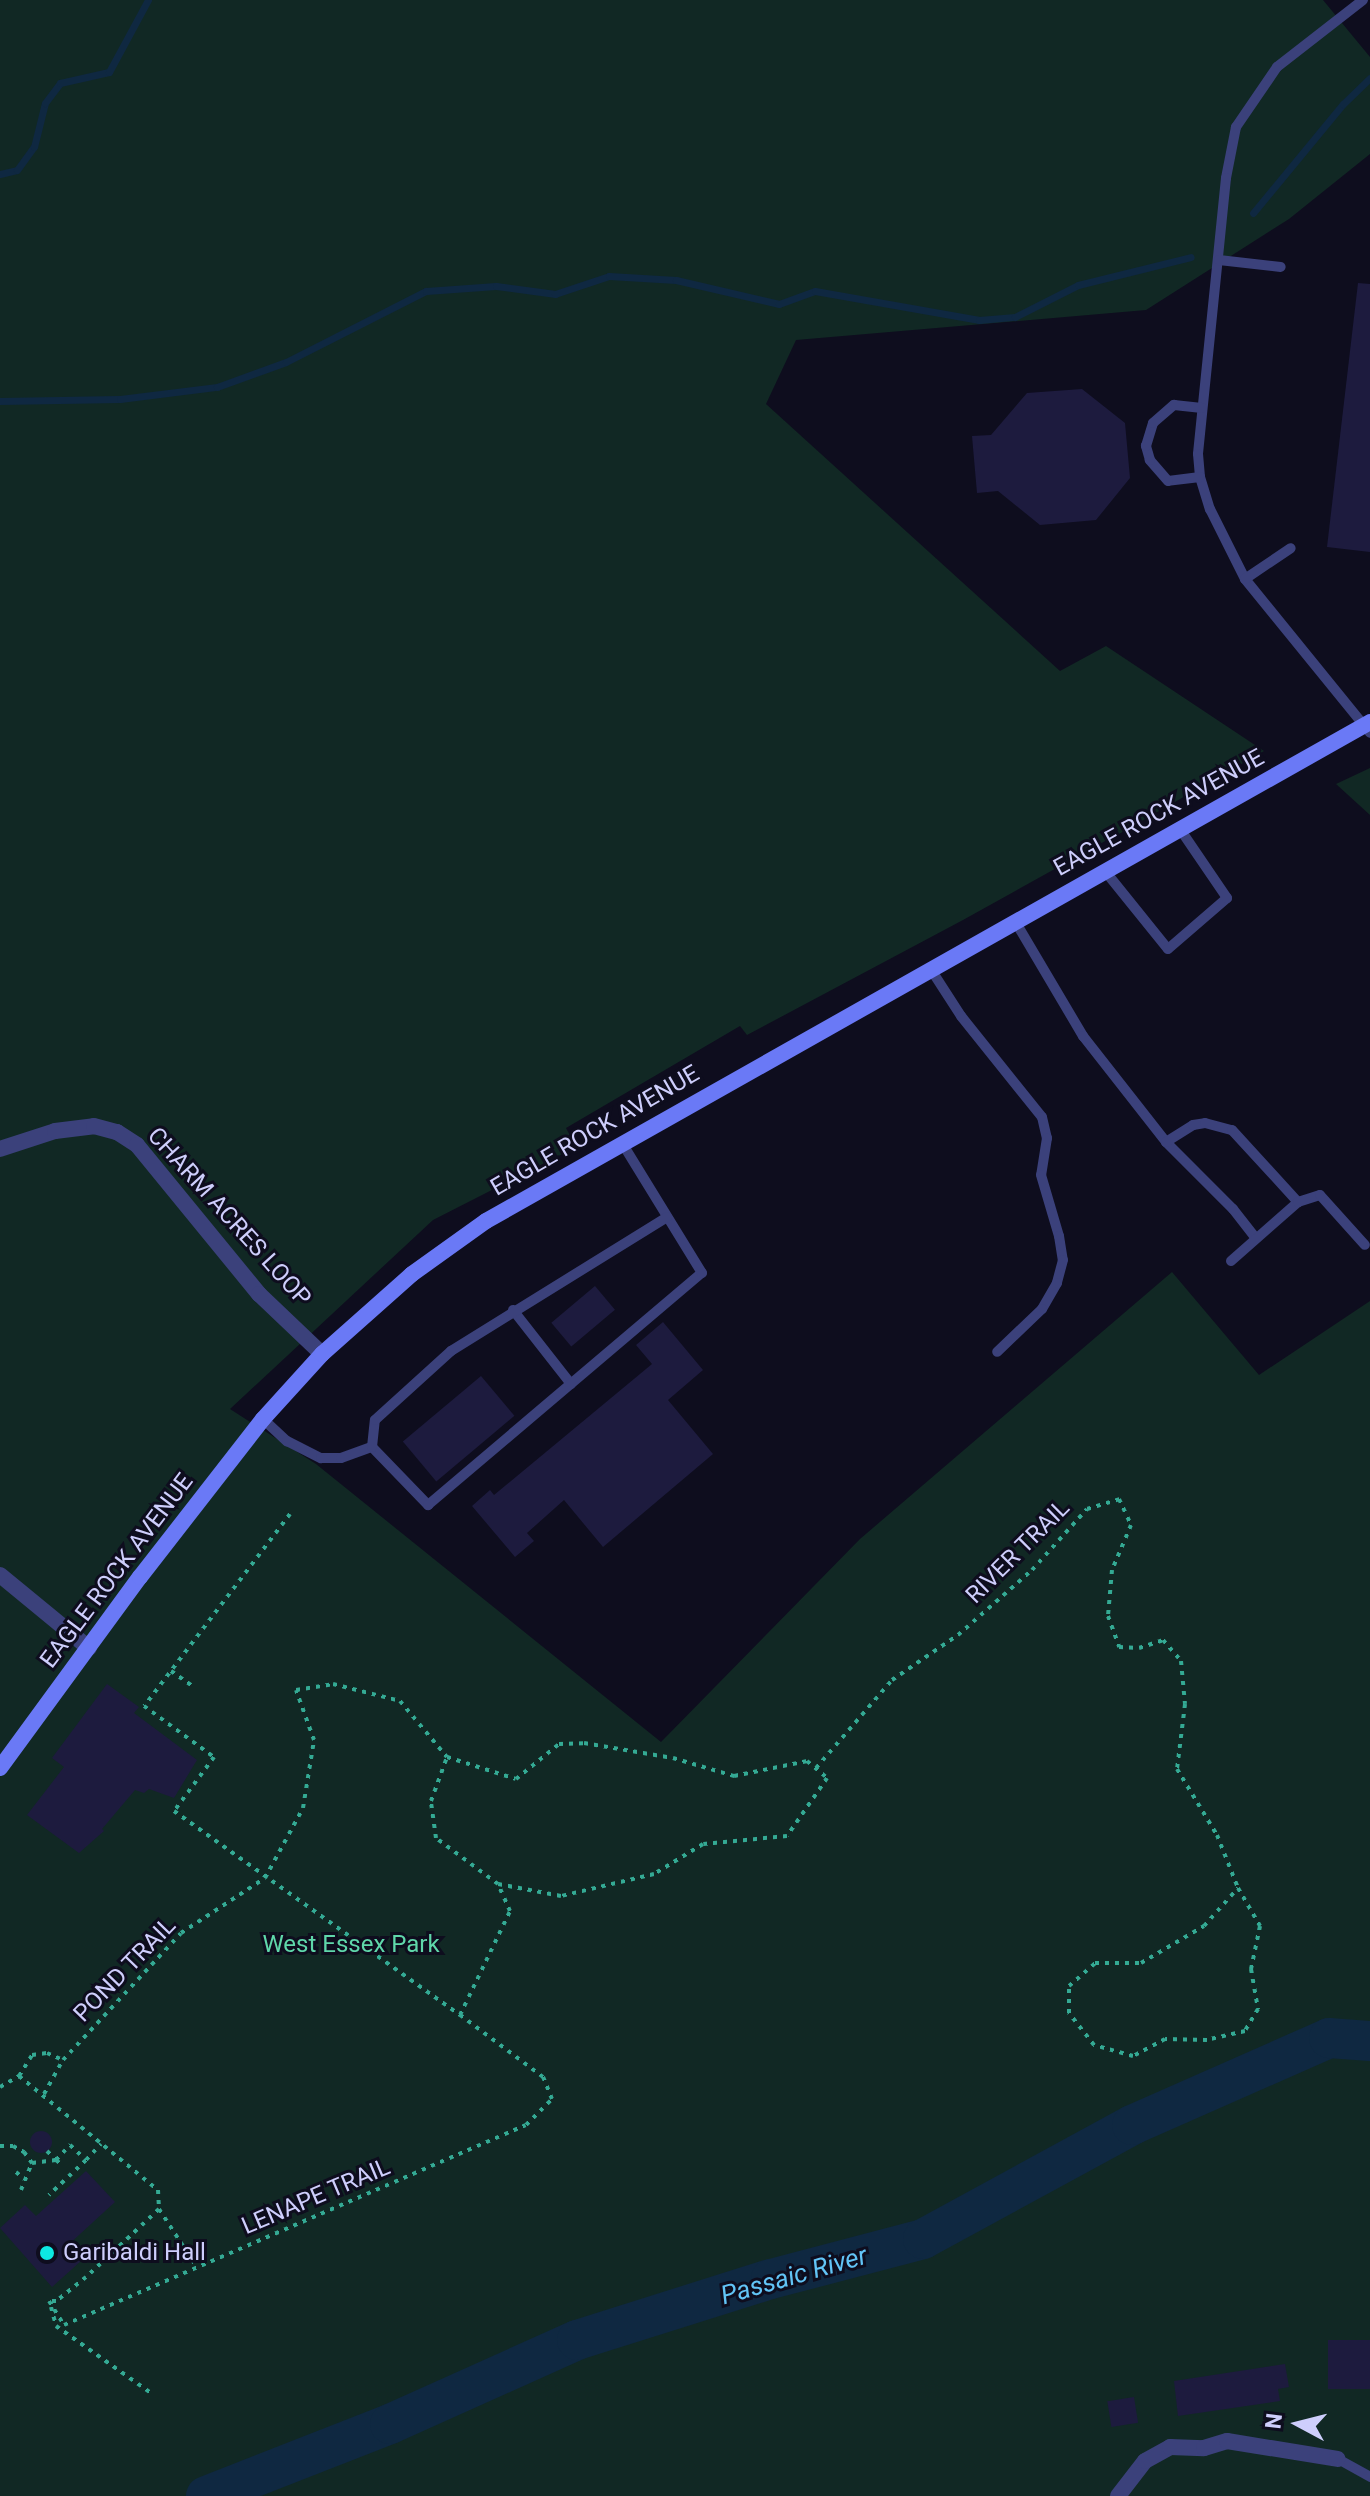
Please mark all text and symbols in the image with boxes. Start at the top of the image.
street label: EAGLE ROCK AVENUE [1049,743,1269,883]
street label: EAGLE ROCK AVENUE [486,1060,704,1202]
street label: CHARM ACRES LOOP [141,1122,317,1312]
street label: EAGLE ROCK AVENUE [35,1468,199,1674]
street label: RIVER TRAIL [960,1494,1076,1610]
street label: POND TRAIL [68,1912,182,2028]
park label: West Essex Park [262,1931,440,1959]
street label: LENAPE TRAIL [237,2153,395,2241]
place label: Garibaldi Hall [63,2239,206,2267]
water label: Passaic River [717,2240,871,2312]
marker: Garibaldi Hall [38,2244,56,2262]
north arrow [1258,2384,1338,2464]
text: N [1260,2412,1287,2430]

